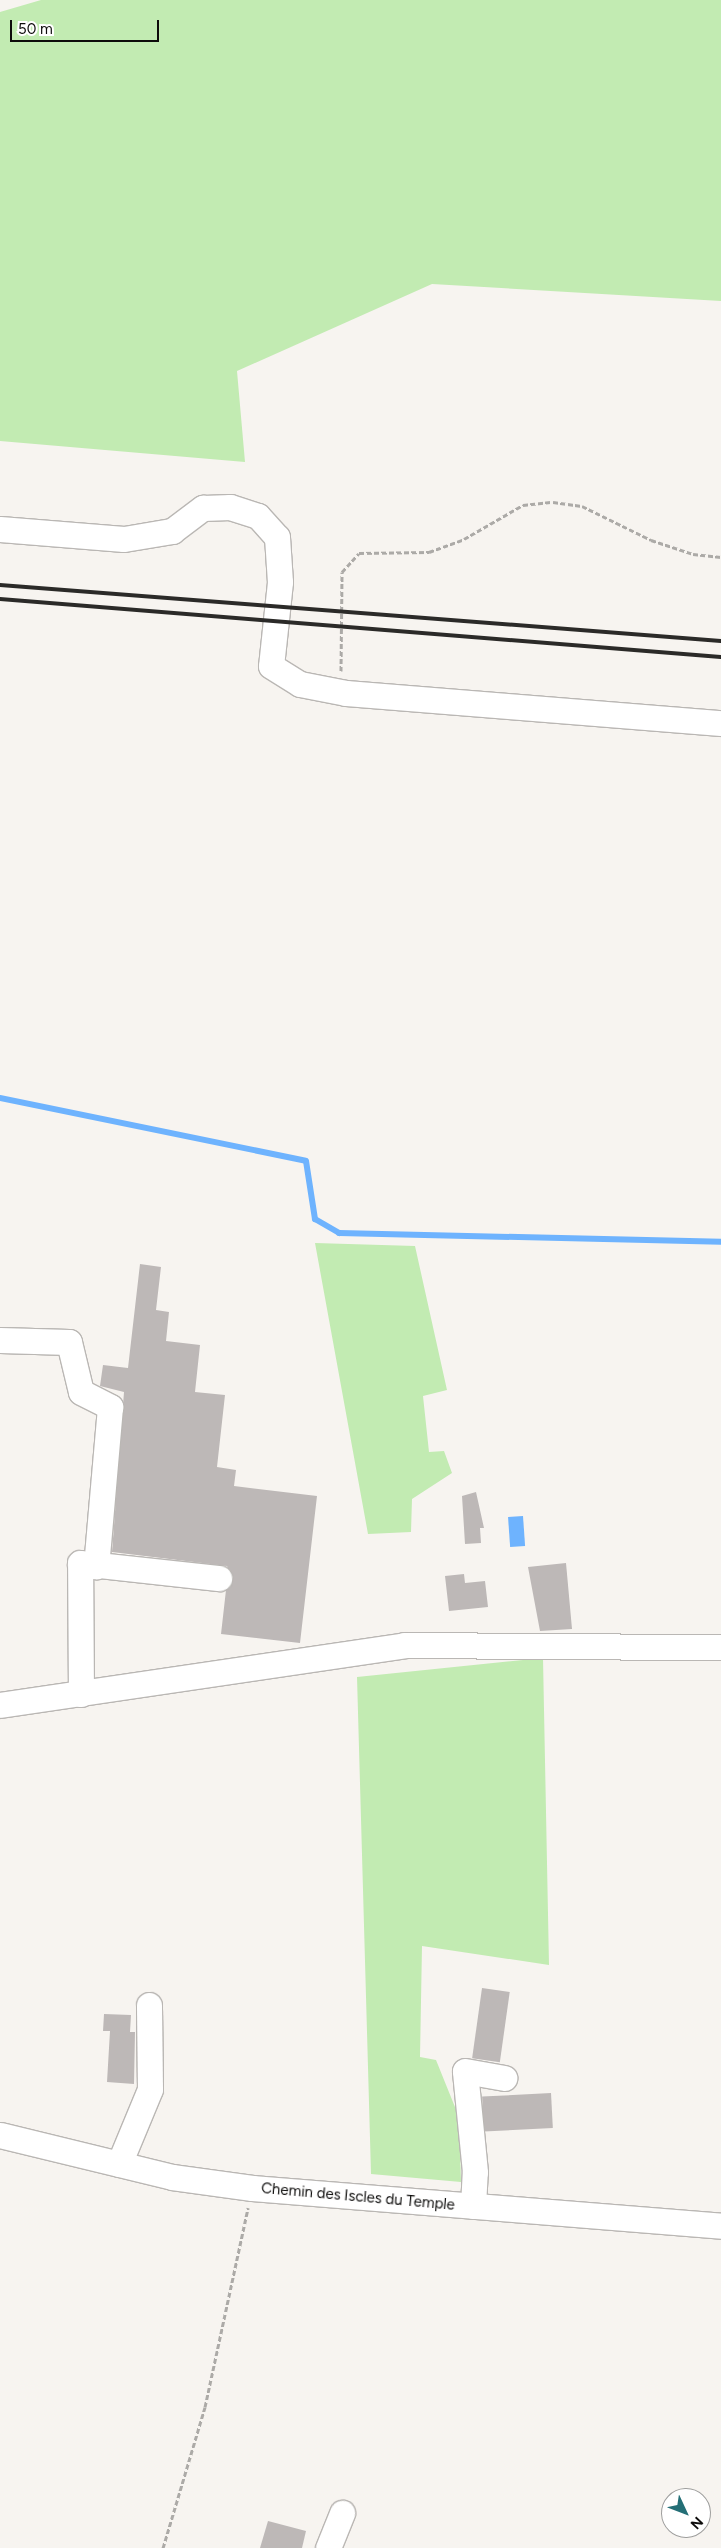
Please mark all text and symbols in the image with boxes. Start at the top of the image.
scale bar [12,10,161,42]
text: 50 m [18,20,53,38]
street label: Chemin des Iscles du Temple [260,2180,456,2214]
north arrow [661,2488,711,2538]
text: N [687,2513,707,2533]

